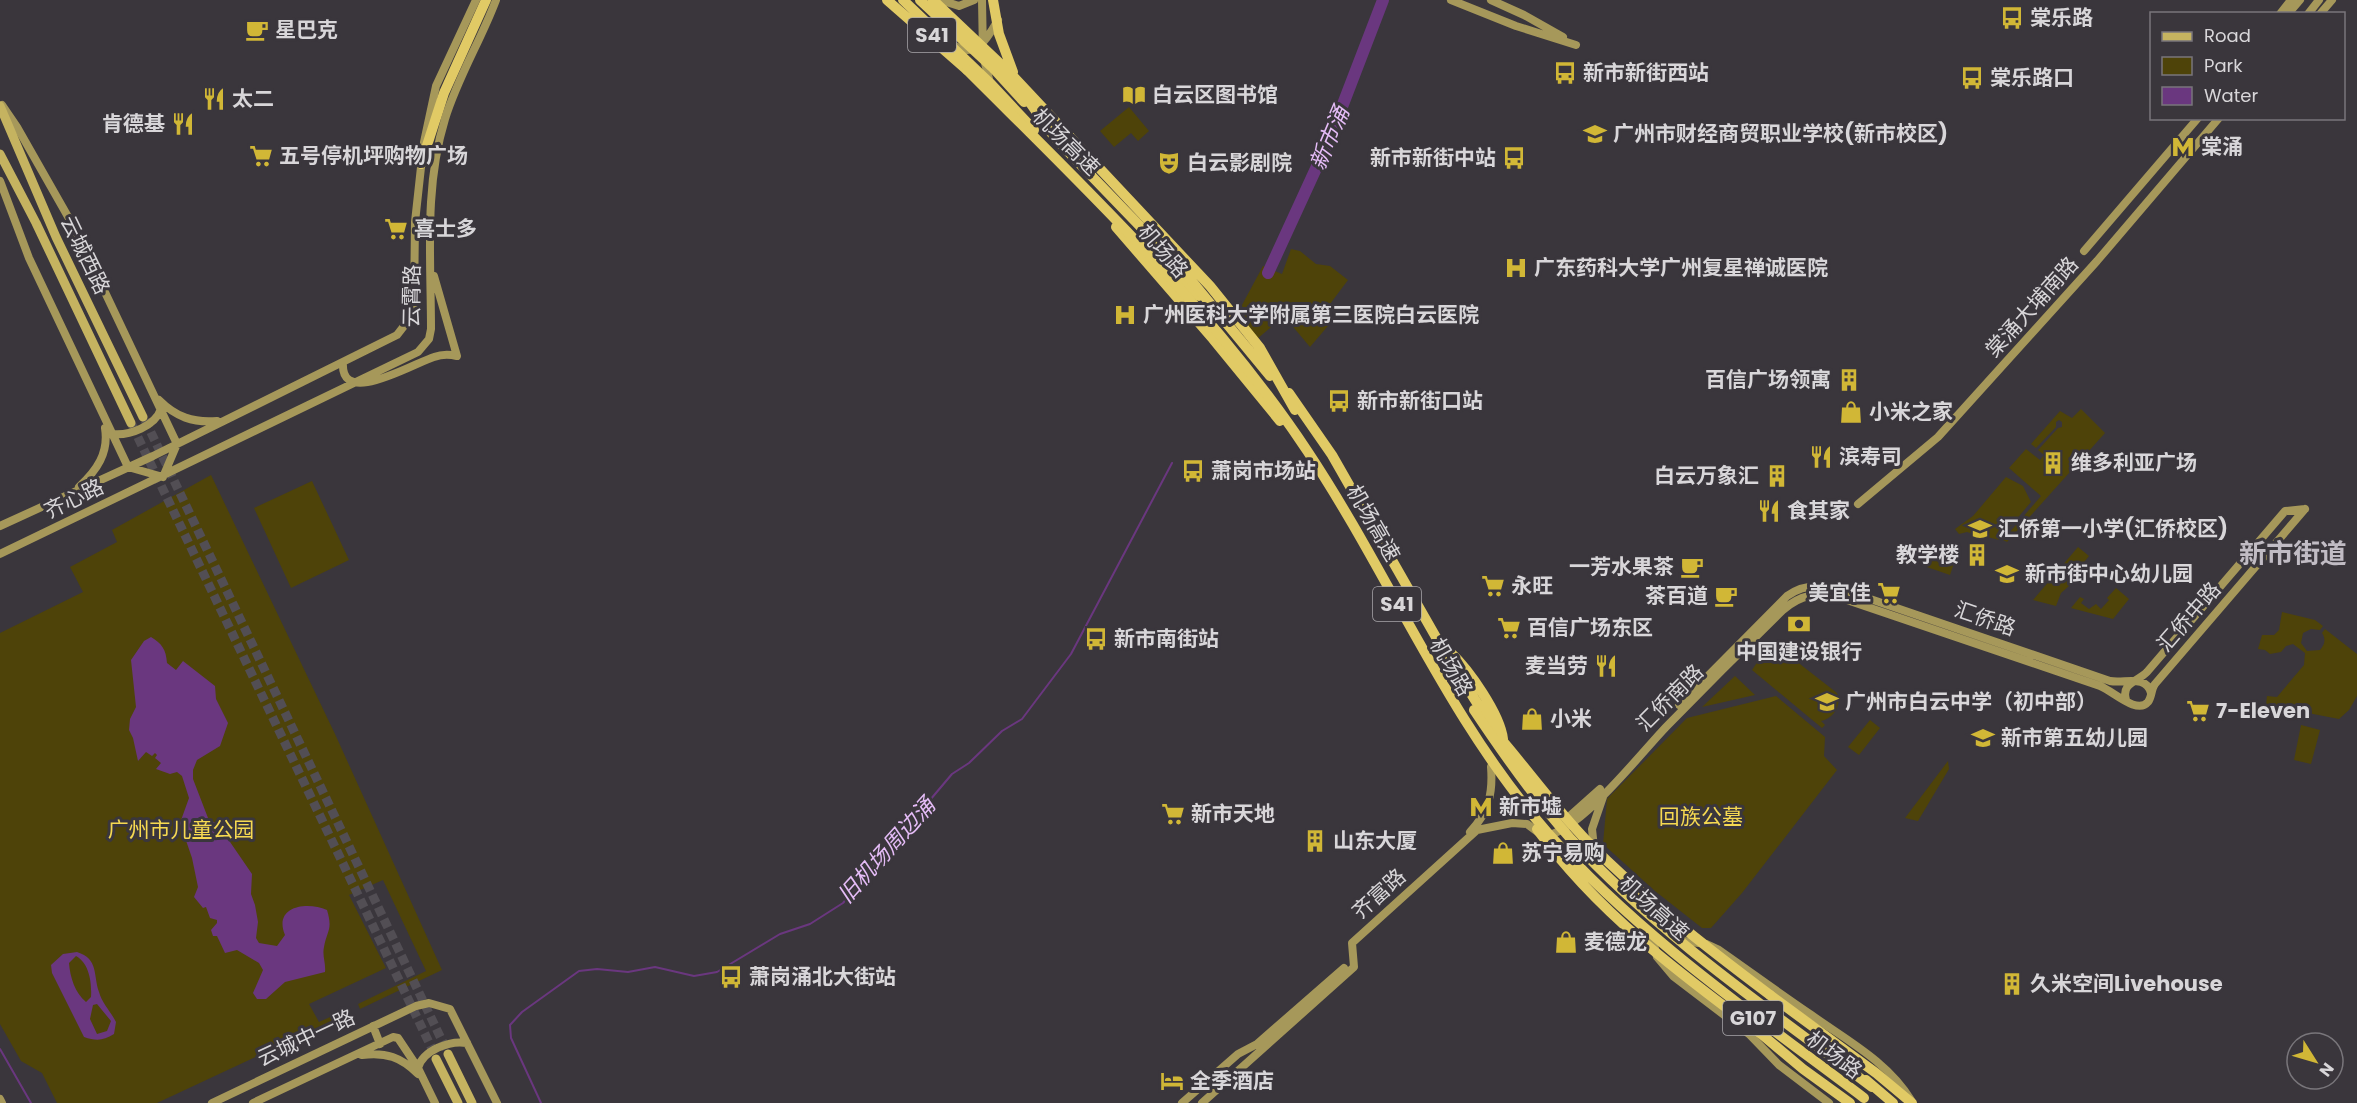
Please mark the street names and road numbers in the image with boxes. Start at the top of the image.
road number: S41 [908,18,956,52]
street label: 机场高速 [1026,102,1106,182]
street label: 云城西路 [54,211,117,299]
street label: 机场路 [1132,217,1195,284]
street label: 棠涌大埔南路 [1979,250,2085,363]
street label: 云霄路 [396,264,427,328]
street label: 齐心路 [39,472,108,525]
street label: 机场高速 [1340,479,1407,566]
street label: 汇侨中路 [2150,575,2227,658]
road number: S41 [1373,587,1421,621]
street label: 汇侨路 [1951,595,2020,642]
street label: 机场路 [1423,632,1480,701]
street label: 汇侨南路 [1630,658,1710,738]
street label: 齐富路 [1346,862,1412,925]
street label: 机场高速 [1613,869,1695,947]
road number: G107 [1723,1001,1783,1035]
street label: 云城中一路 [252,1002,359,1073]
street label: 机场路 [1800,1024,1868,1085]

